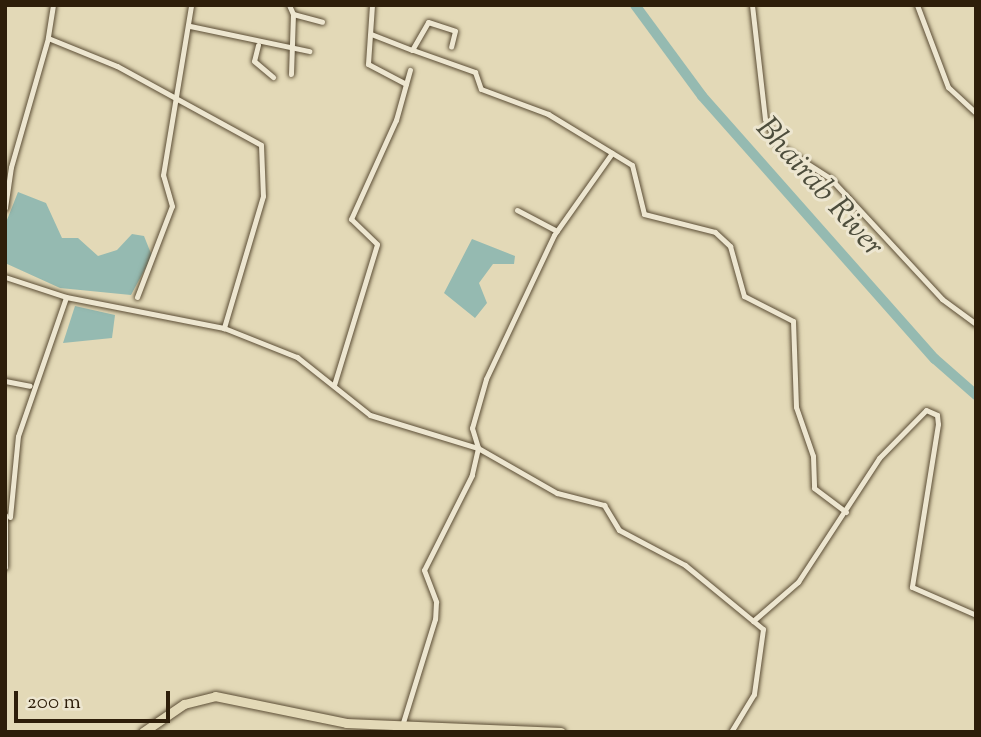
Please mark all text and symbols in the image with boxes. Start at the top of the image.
water label: Bhairab River [747,111,891,265]
scale bar [18,678,173,722]
text: 200 m [27,688,81,718]

